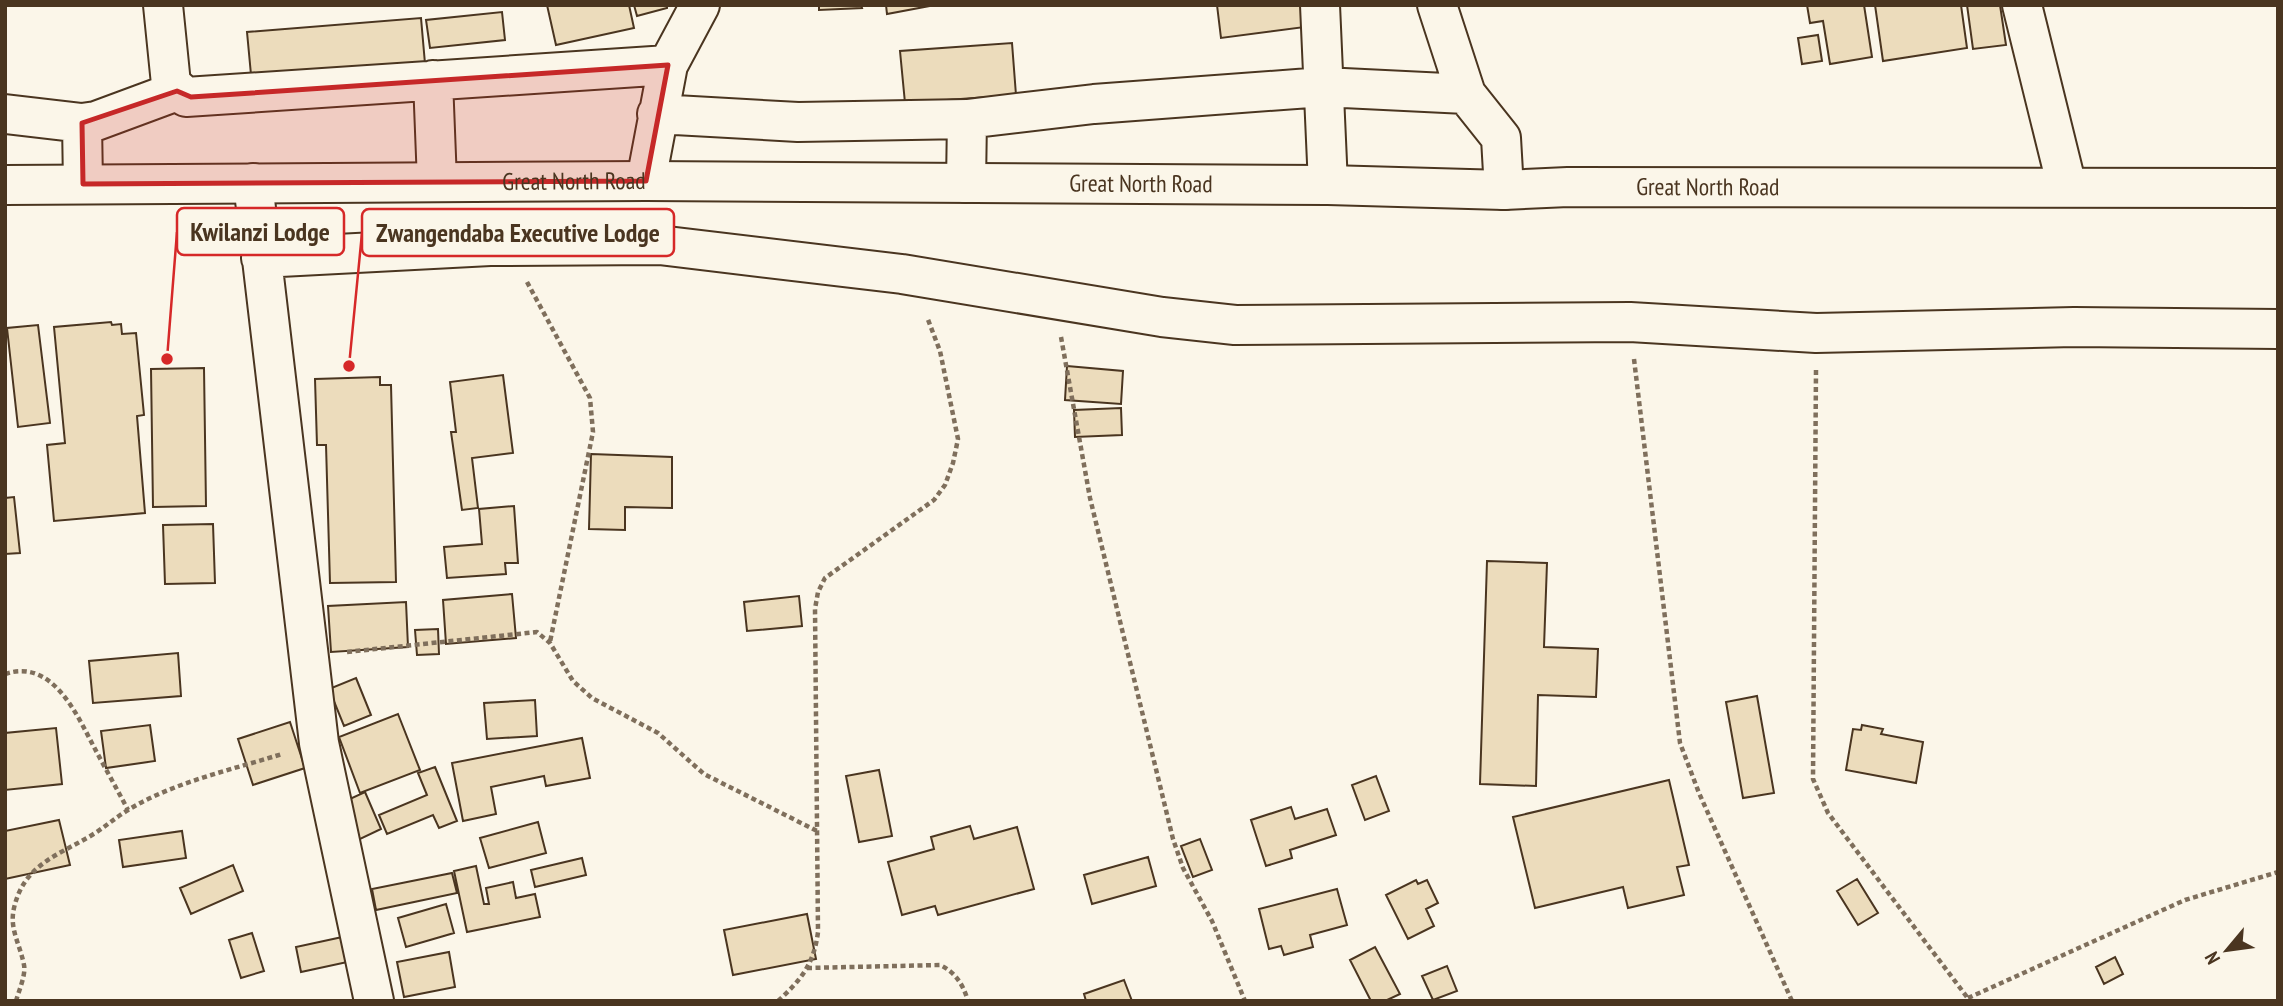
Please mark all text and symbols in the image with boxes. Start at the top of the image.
street label: Great North Road [502,165,646,197]
street label: Great North Road [1069,167,1213,199]
street label: Great North Road [1636,171,1780,202]
callout: Kwilanzi Lodge [177,208,344,255]
callout: Zwangendaba Executive Lodge [362,209,674,256]
text: Kwilanzi Lodge [190,215,330,248]
text: Zwangendaba Executive Lodge [376,216,660,249]
north arrow [2192,915,2262,985]
text: N [2199,948,2225,969]

